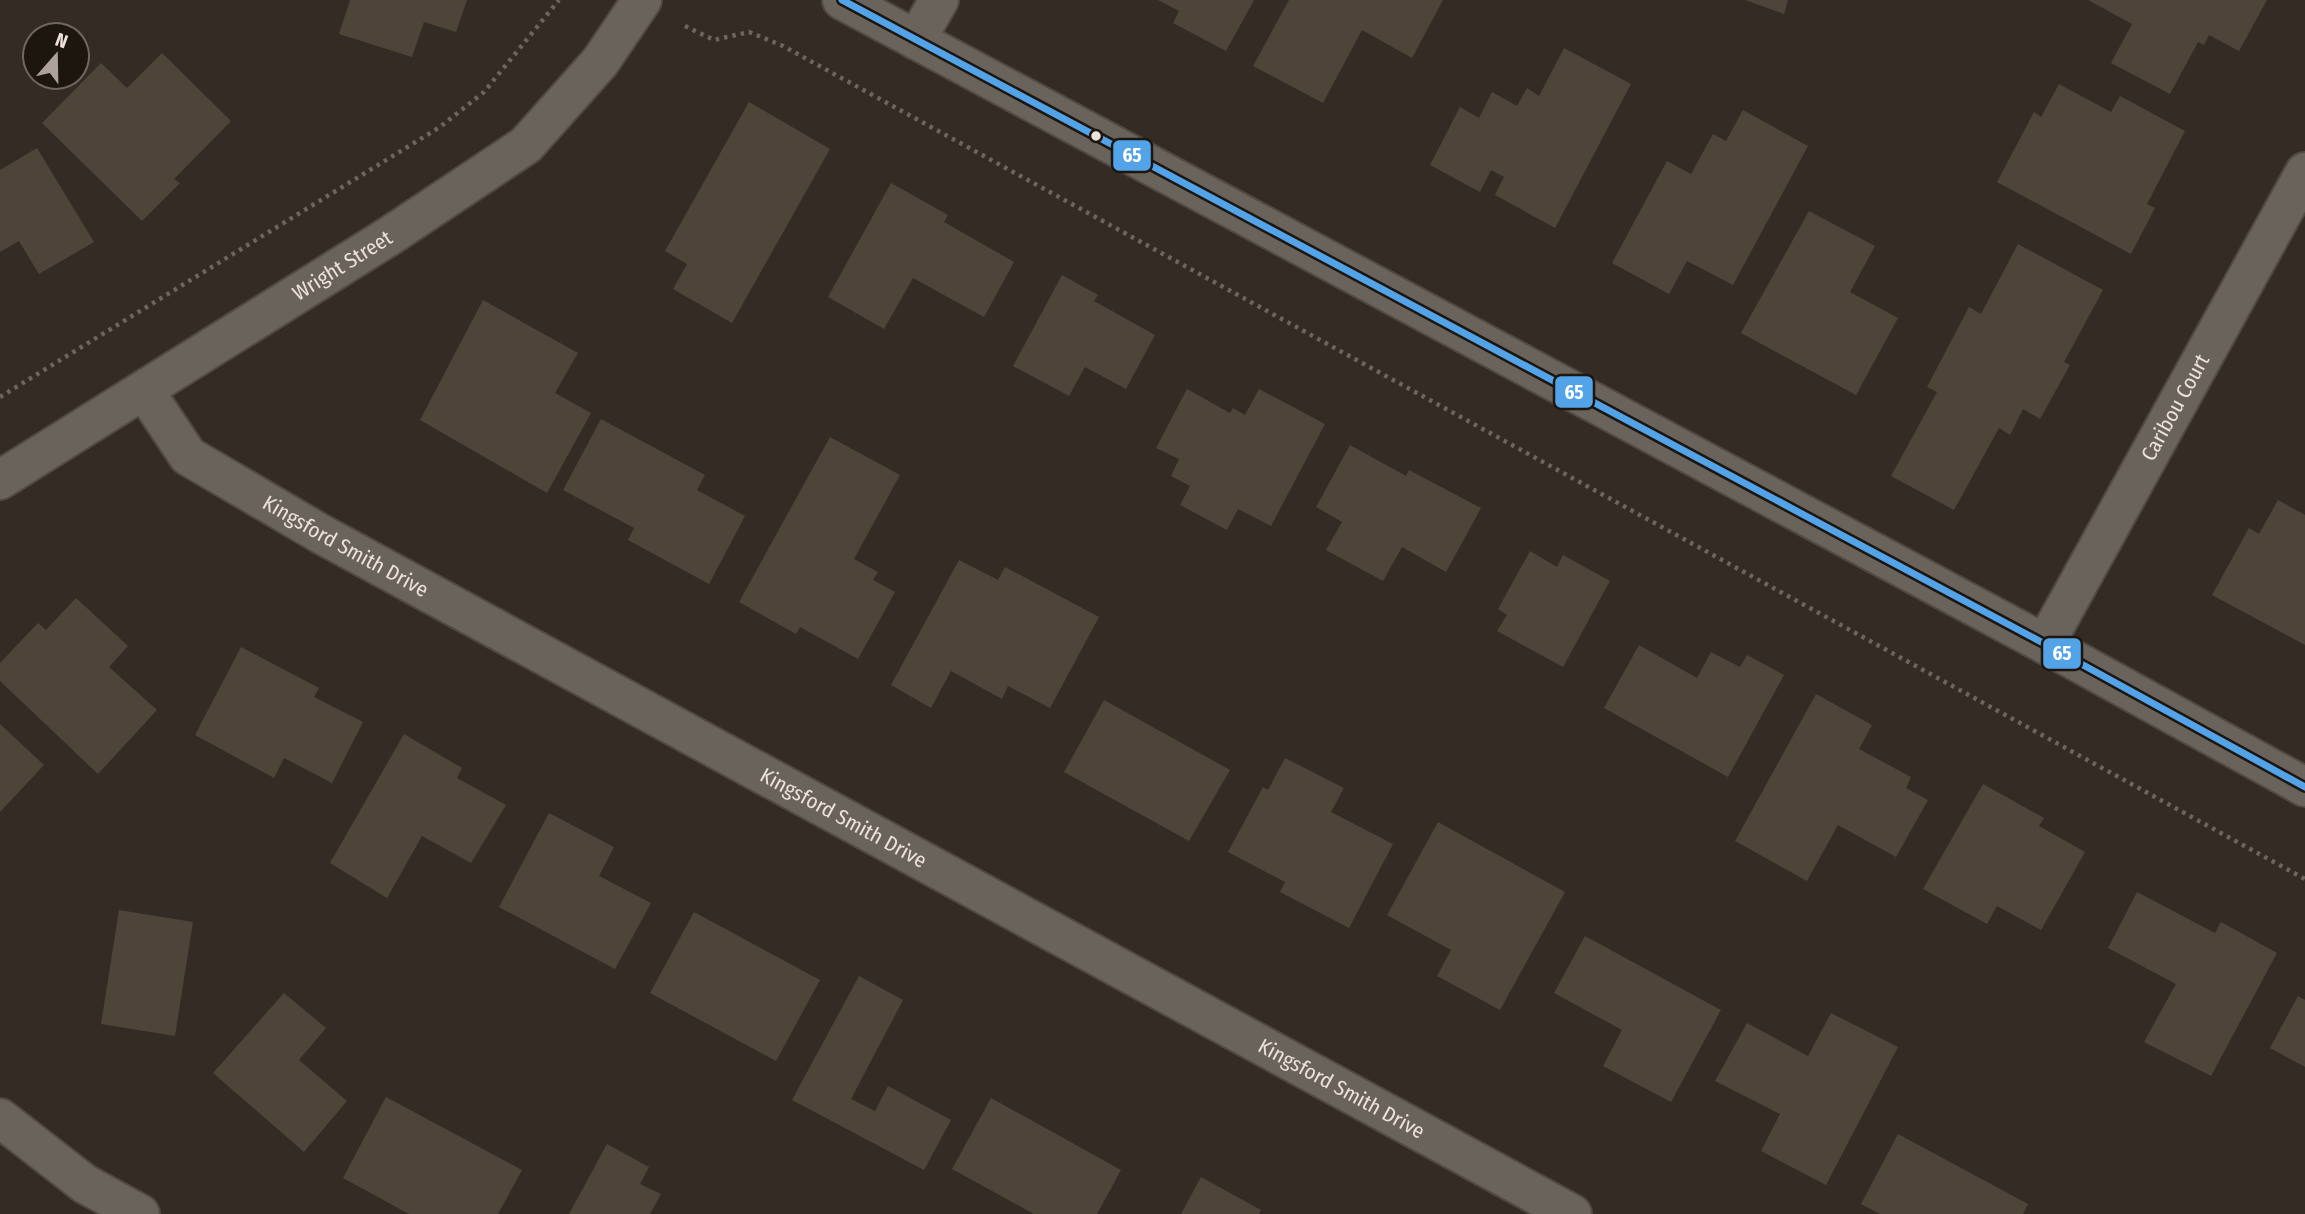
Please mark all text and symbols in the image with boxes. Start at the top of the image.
north arrow [21,21,91,91]
text: N [52,28,71,53]
unlabelled marker [1089,129,1103,143]
line badge: 65 [1112,139,1152,172]
text: 65 [1122,144,1142,167]
street label: Wright Street [288,224,397,306]
street label: Caribou Court [2135,349,2215,465]
line badge: 65 [1554,375,1594,409]
text: 65 [1564,381,1584,404]
street label: Kingsford Smith Drive [258,490,433,603]
line badge: 65 [2042,637,2082,670]
text: 65 [2052,642,2072,665]
street label: Kingsford Smith Drive [756,762,931,874]
street label: Kingsford Smith Drive [1254,1033,1429,1144]

